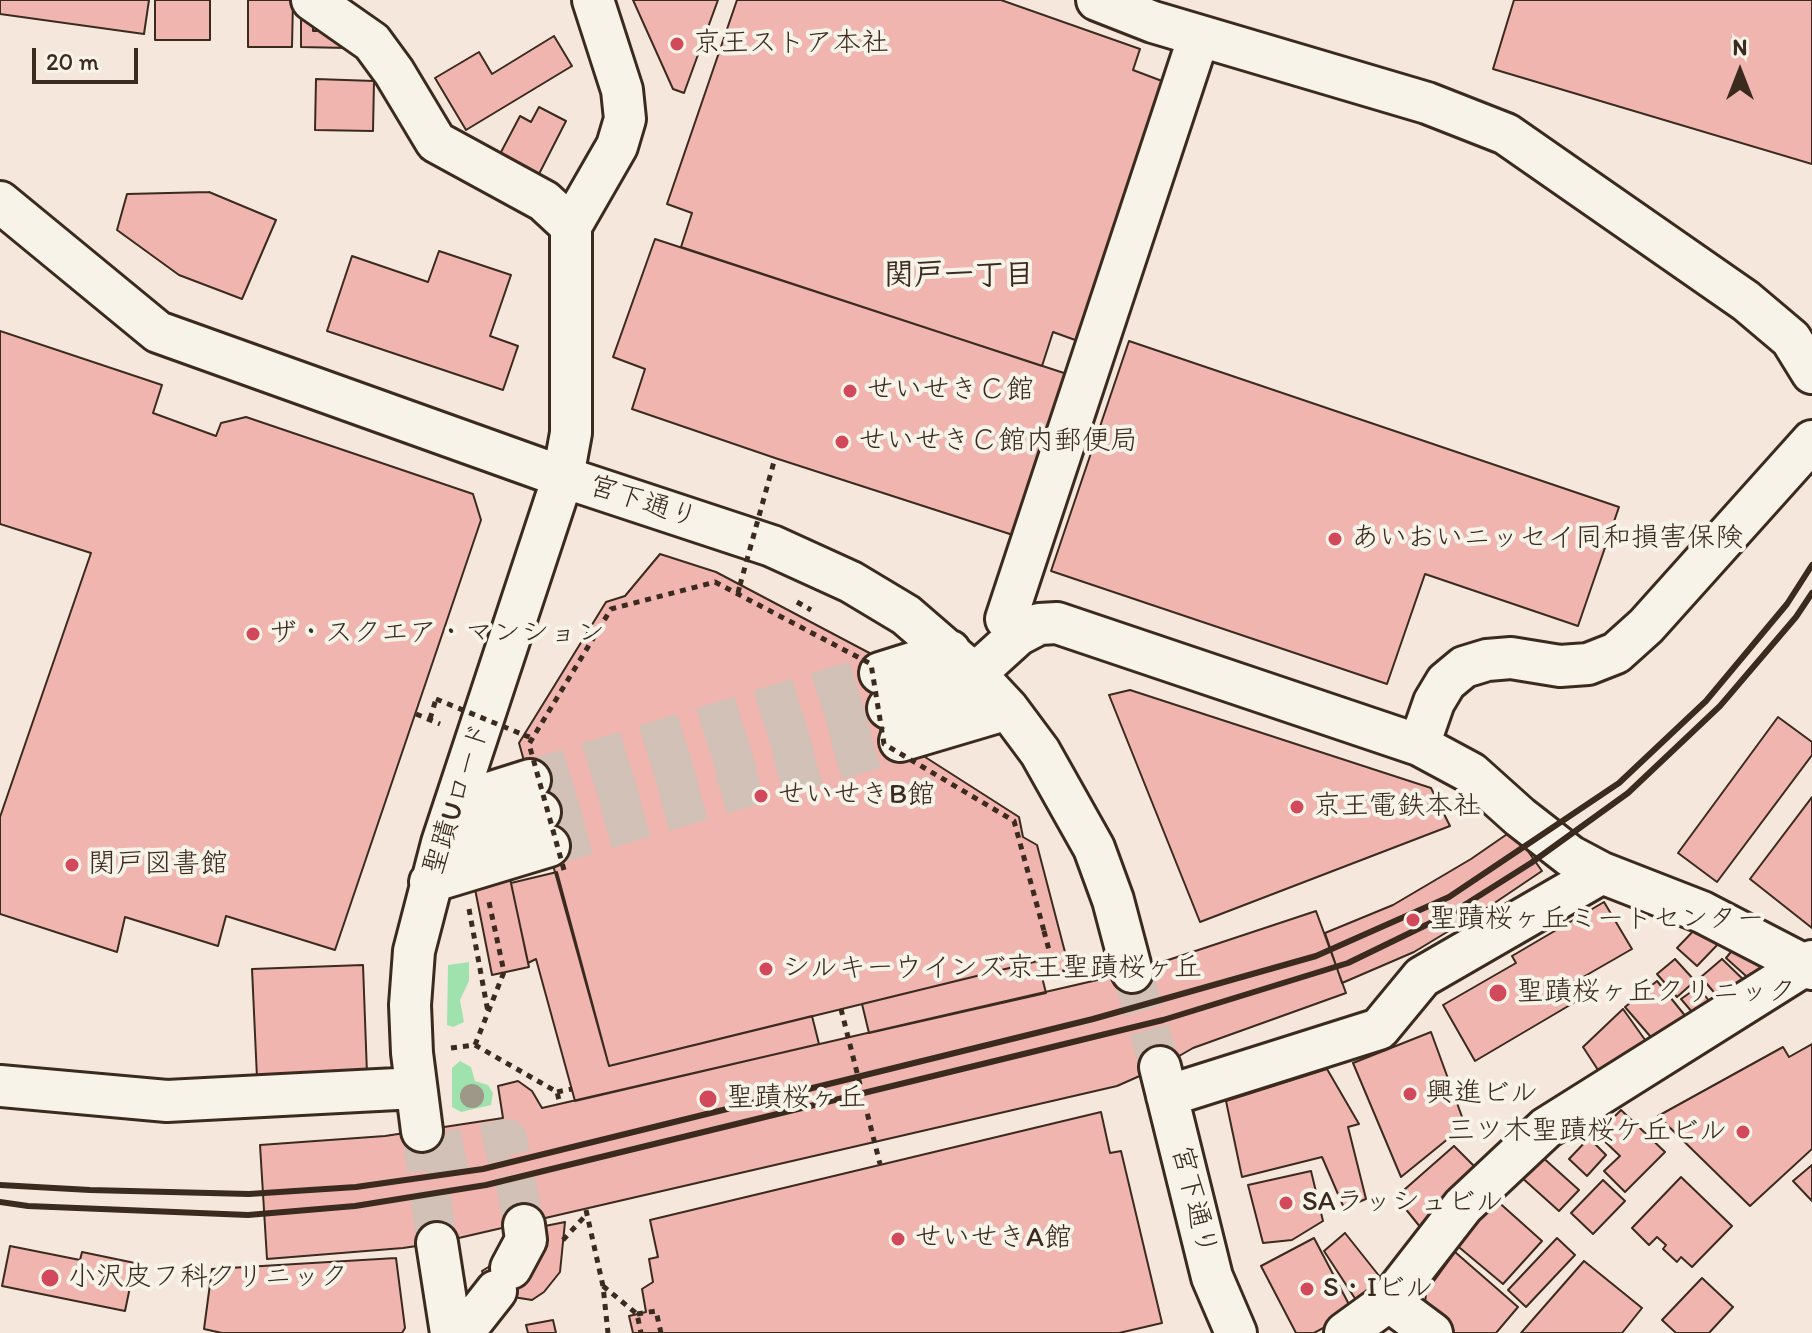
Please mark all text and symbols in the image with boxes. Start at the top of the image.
place label: 京王ストア本社 [693,27,889,61]
scale bar [36,32,142,82]
north arrow [1700,32,1780,112]
text: N [1733,34,1747,61]
marker: 京王ストア本社 [668,35,686,53]
text: 20 m [46,47,99,76]
district label: 関戸一丁目 [884,258,1034,294]
place label: せいせきＣ館 [866,374,1034,408]
marker: せいせきＣ館 [841,382,859,400]
place label: せいせきＣ館内郵便局 [858,425,1138,459]
marker: せいせきＣ館内郵便局 [833,433,851,451]
street label: 宮下通り [585,470,701,536]
place label: あいおいニッセイ同和損害保険 [1351,522,1743,556]
marker: あいおいニッセイ同和損害保険 [1326,530,1344,548]
place label: ザ・スクエア・マンション [269,617,605,651]
marker: ザ・スクエア・マンション [244,625,262,643]
street label: 聖蹟Uロード [418,718,498,880]
place label: せいせきB館 [777,779,935,813]
marker: せいせきB館 [752,787,770,805]
place label: 京王電鉄本社 [1313,790,1481,824]
marker: 京王電鉄本社 [1288,798,1306,816]
place label: 関戸図書館 [88,848,228,882]
marker: 関戸図書館 [63,856,81,874]
place label: 聖蹟桜ヶ丘ミートセンター [1429,903,1764,937]
marker: 聖蹟桜ヶ丘ミートセンター [1404,911,1422,929]
place label: シルキーウインズ京王聖蹟桜ヶ丘 [782,952,1202,986]
marker: シルキーウインズ京王聖蹟桜ヶ丘 [757,960,775,978]
place label: 聖蹟桜ヶ丘クリニック [1516,976,1796,1010]
marker: 聖蹟桜ヶ丘クリニック [1487,982,1509,1004]
place label: 興進ビル [1426,1077,1538,1111]
place label: 聖蹟桜ヶ丘 [726,1082,866,1116]
marker: 興進ビル [1401,1085,1419,1103]
marker: 聖蹟桜ヶ丘 [697,1088,719,1110]
place label: 三ツ木聖蹟桜ケ丘ビル [1447,1115,1727,1149]
marker: 三ツ木聖蹟桜ケ丘ビル [1734,1123,1752,1141]
street label: 宮下通り [1163,1143,1223,1259]
place label: SAラッシュビル [1302,1186,1504,1220]
marker: SAラッシュビル [1277,1194,1295,1212]
place label: せいせきA館 [914,1222,1072,1256]
marker: せいせきA館 [889,1230,907,1248]
place label: 小沢皮フ科クリニック [68,1261,348,1295]
marker: 小沢皮フ科クリニック [39,1267,61,1289]
place label: S・Iビル [1323,1272,1433,1306]
marker: S・Iビル [1298,1280,1316,1298]

